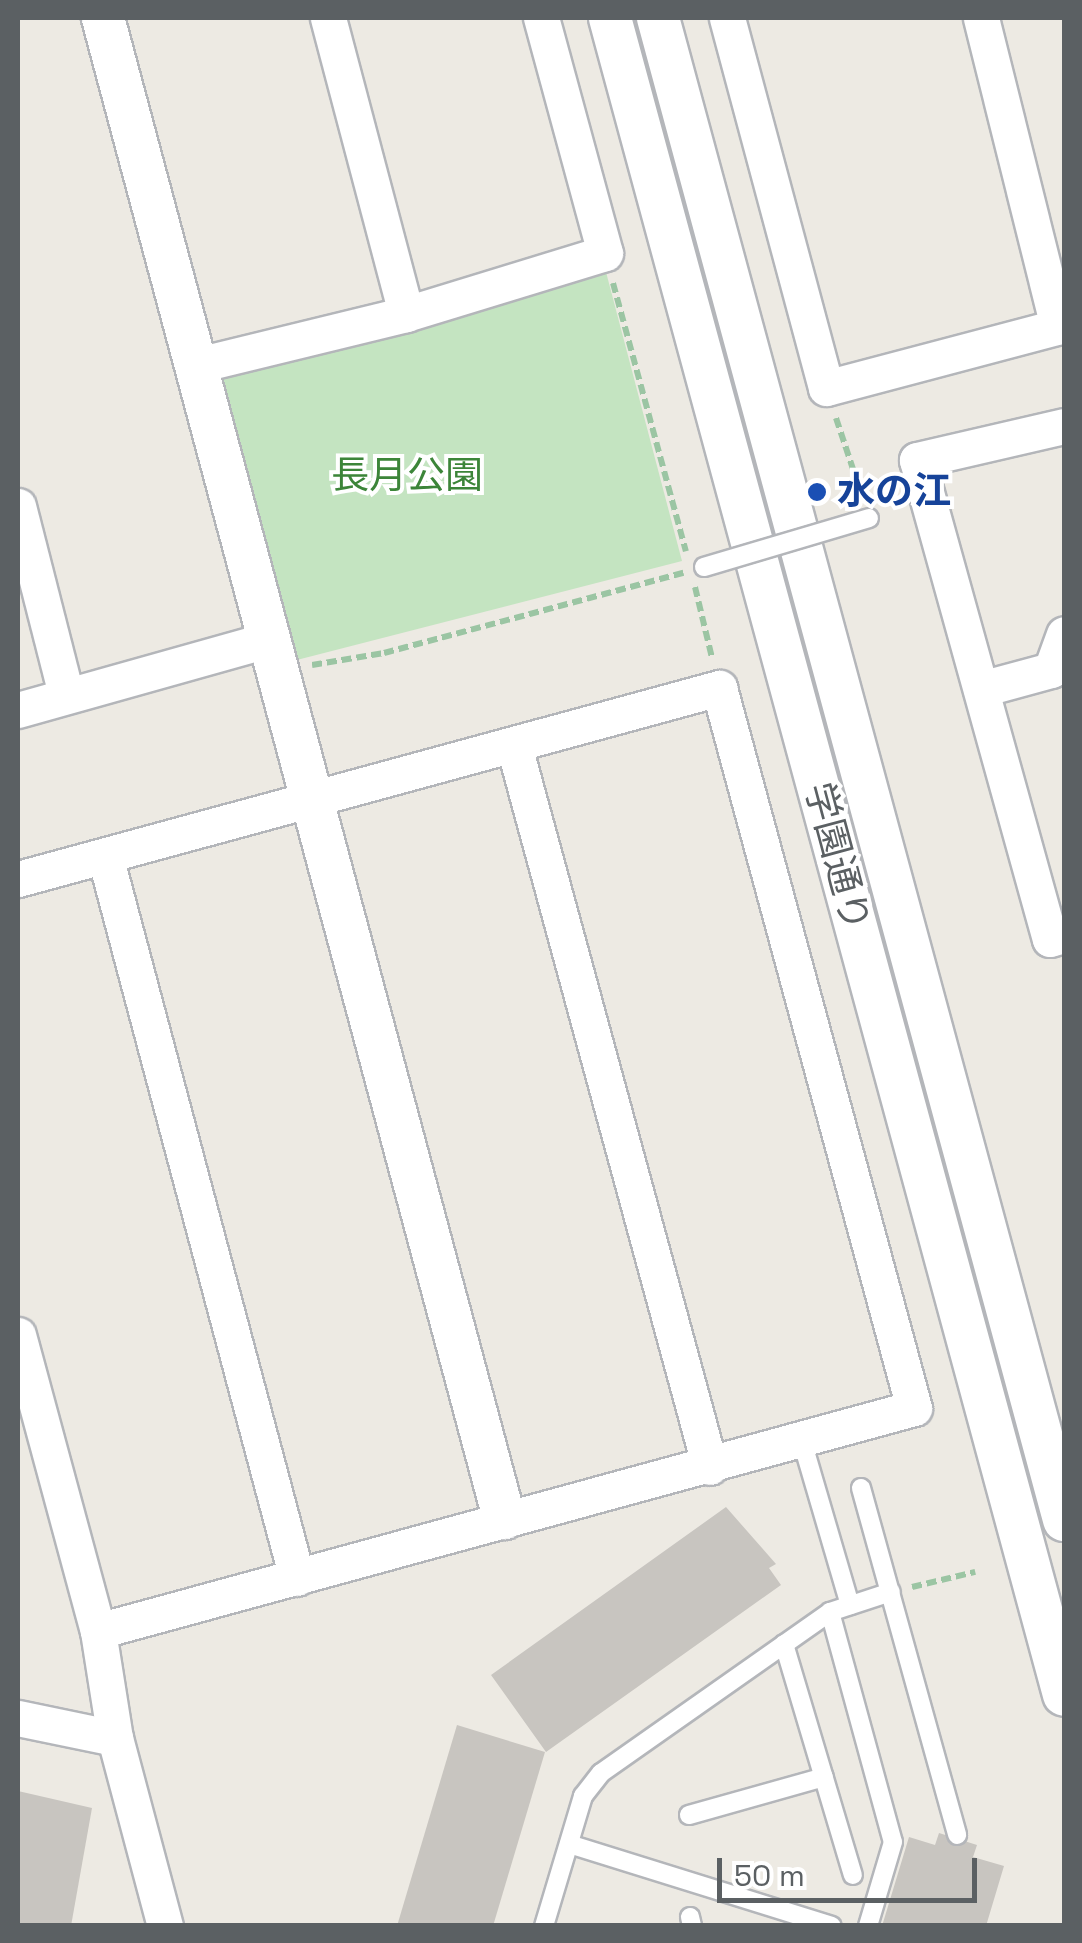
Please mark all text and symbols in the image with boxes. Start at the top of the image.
park label: 長月公園 [331,453,483,499]
place label: 水の江 [837,469,951,515]
marker: 水の江 [806,481,828,503]
street label: 学園通り [795,778,879,936]
scale bar [722,1838,982,1900]
text: 50 m [734,1856,805,1895]

